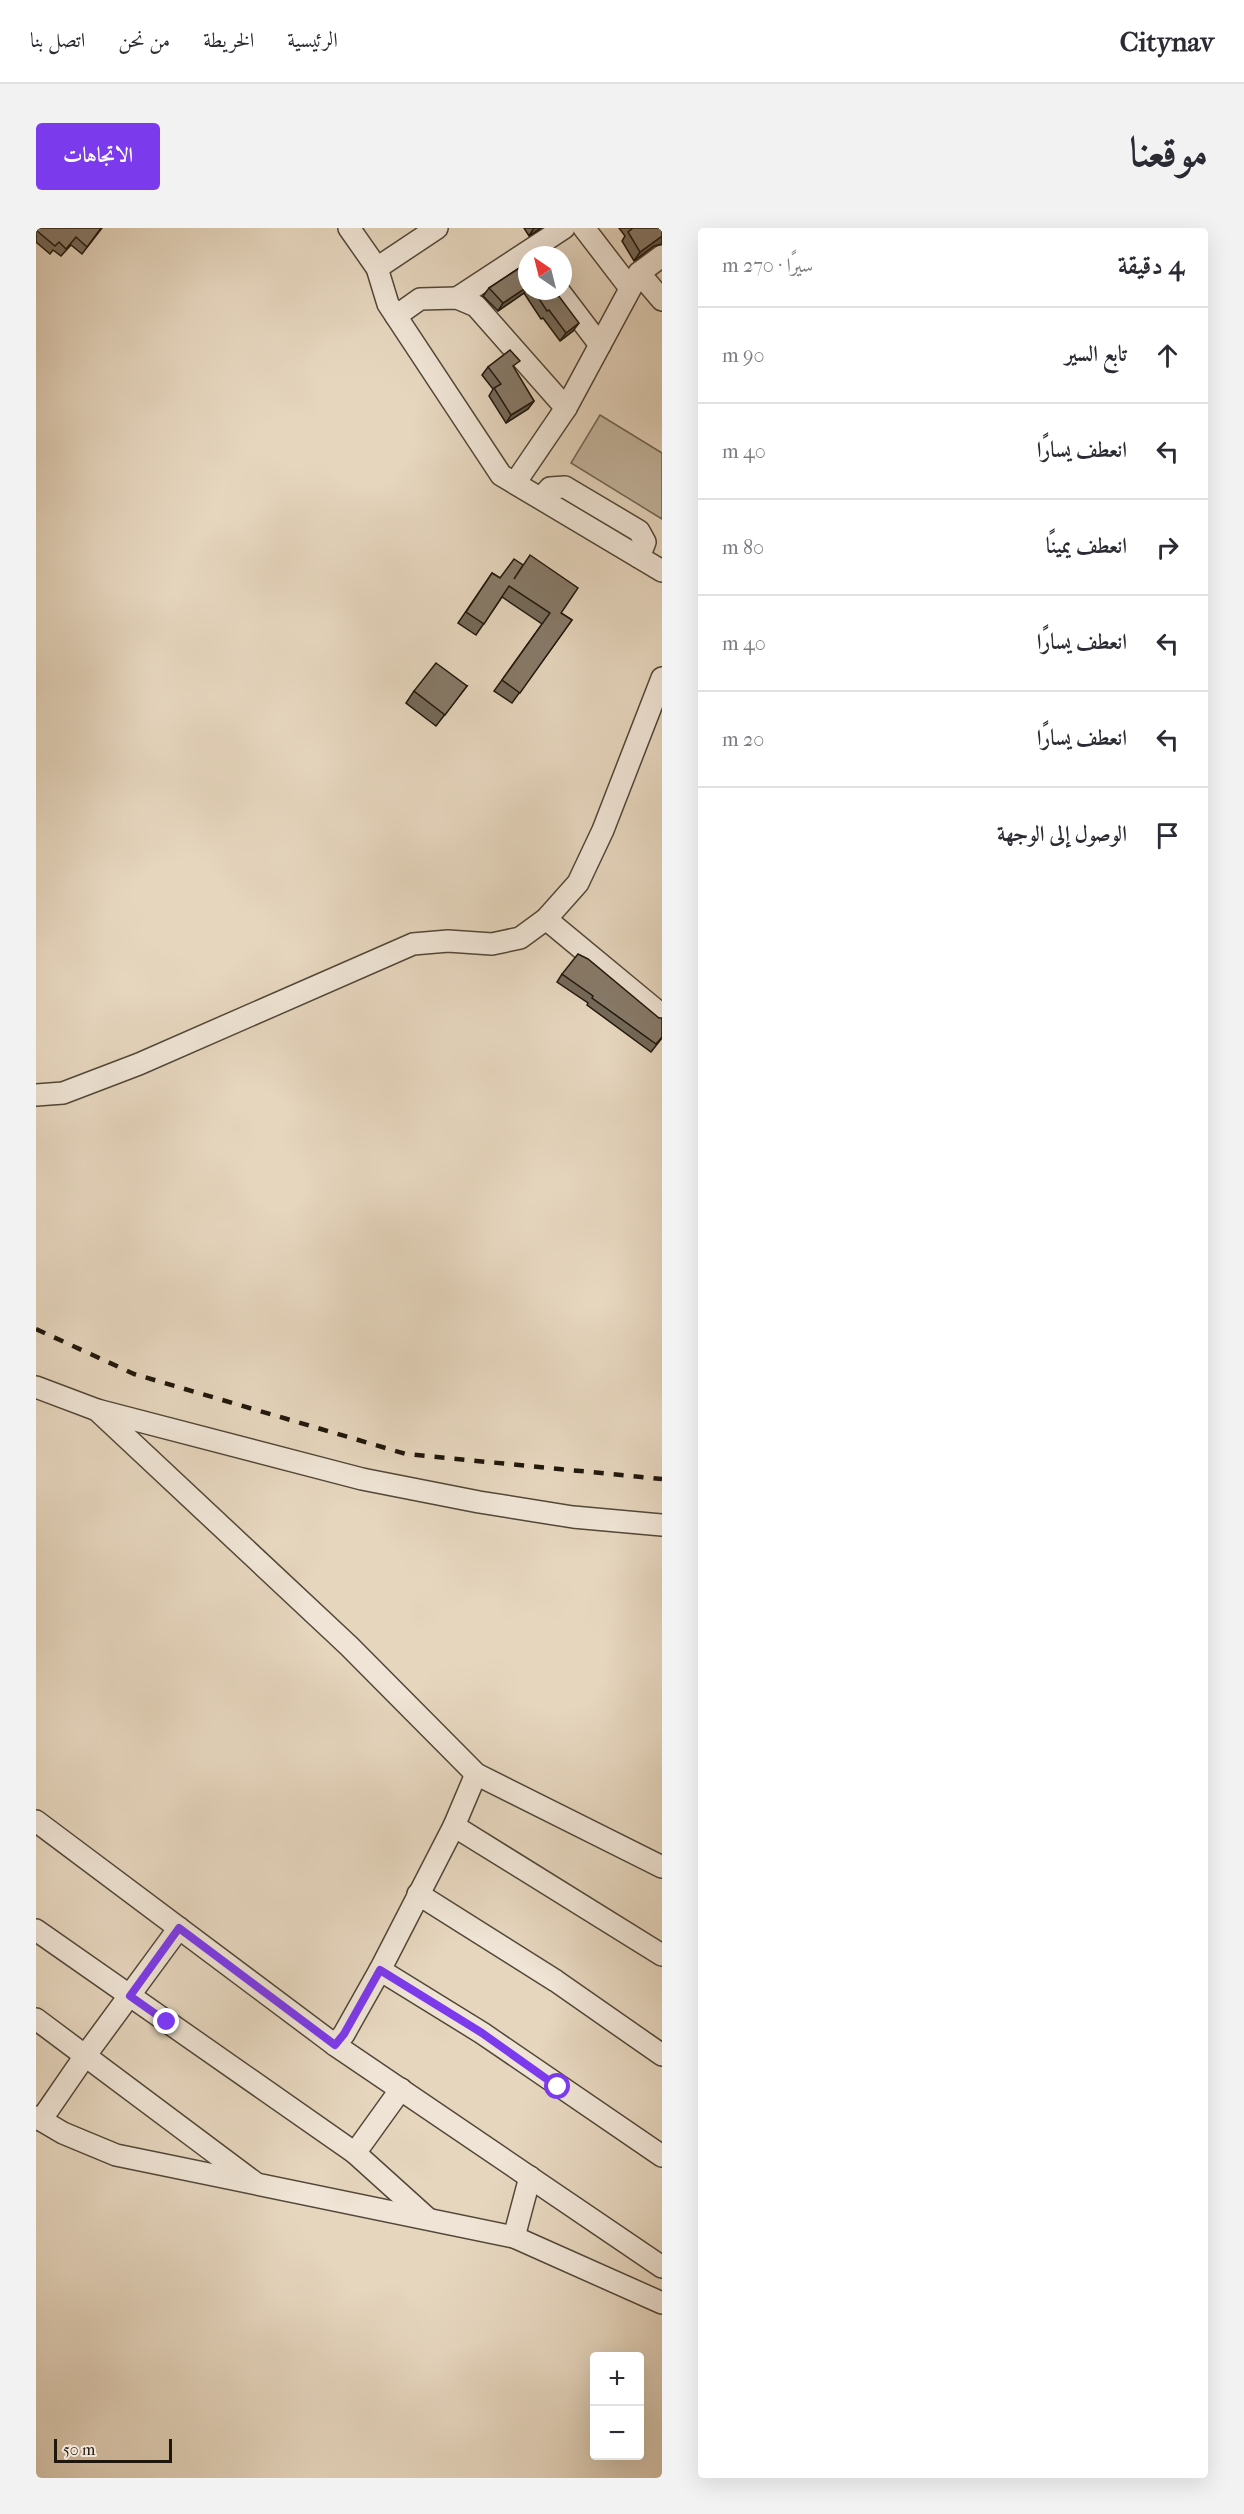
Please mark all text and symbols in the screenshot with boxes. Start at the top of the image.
text: Citynav [1120,25,1214,58]
text: اتصل بنا [30,28,85,52]
text: من نحن [118,28,170,52]
text: الخريطة [203,28,254,52]
text: الرئيسية [287,28,338,52]
button: الاتجاهات [36,123,160,190]
text: موقعنا [1130,128,1208,177]
north arrow [518,246,572,300]
text: 4 دقيقة [1118,250,1184,281]
text: سيرًا · 270 m [722,254,813,277]
icon: ahead [1151,339,1184,372]
text: تابع السير [1065,341,1127,367]
text: 90 m [722,344,764,367]
icon: left [1151,435,1184,468]
text: انعطف يسارًا [1037,437,1127,463]
text: 40 m [722,440,766,463]
icon: right [1151,531,1184,564]
text: انعطف يمينًا [1046,533,1127,559]
text: 80 m [722,536,764,559]
icon: left [1151,627,1184,660]
text: انعطف يسارًا [1037,629,1127,655]
text: 40 m [722,632,766,655]
icon: left [1151,723,1184,756]
text: انعطف يسارًا [1037,725,1127,751]
text: 20 m [722,728,764,751]
icon: arrive [1151,819,1184,852]
text: الوصول إلى الوجهة [997,821,1127,847]
route end [153,2008,179,2034]
route start [544,2073,570,2099]
map controls [590,2352,644,2460]
button: + [590,2352,644,2406]
button: − [590,2406,644,2460]
scale bar [54,2436,172,2464]
text: 50 m [63,2440,95,2459]

